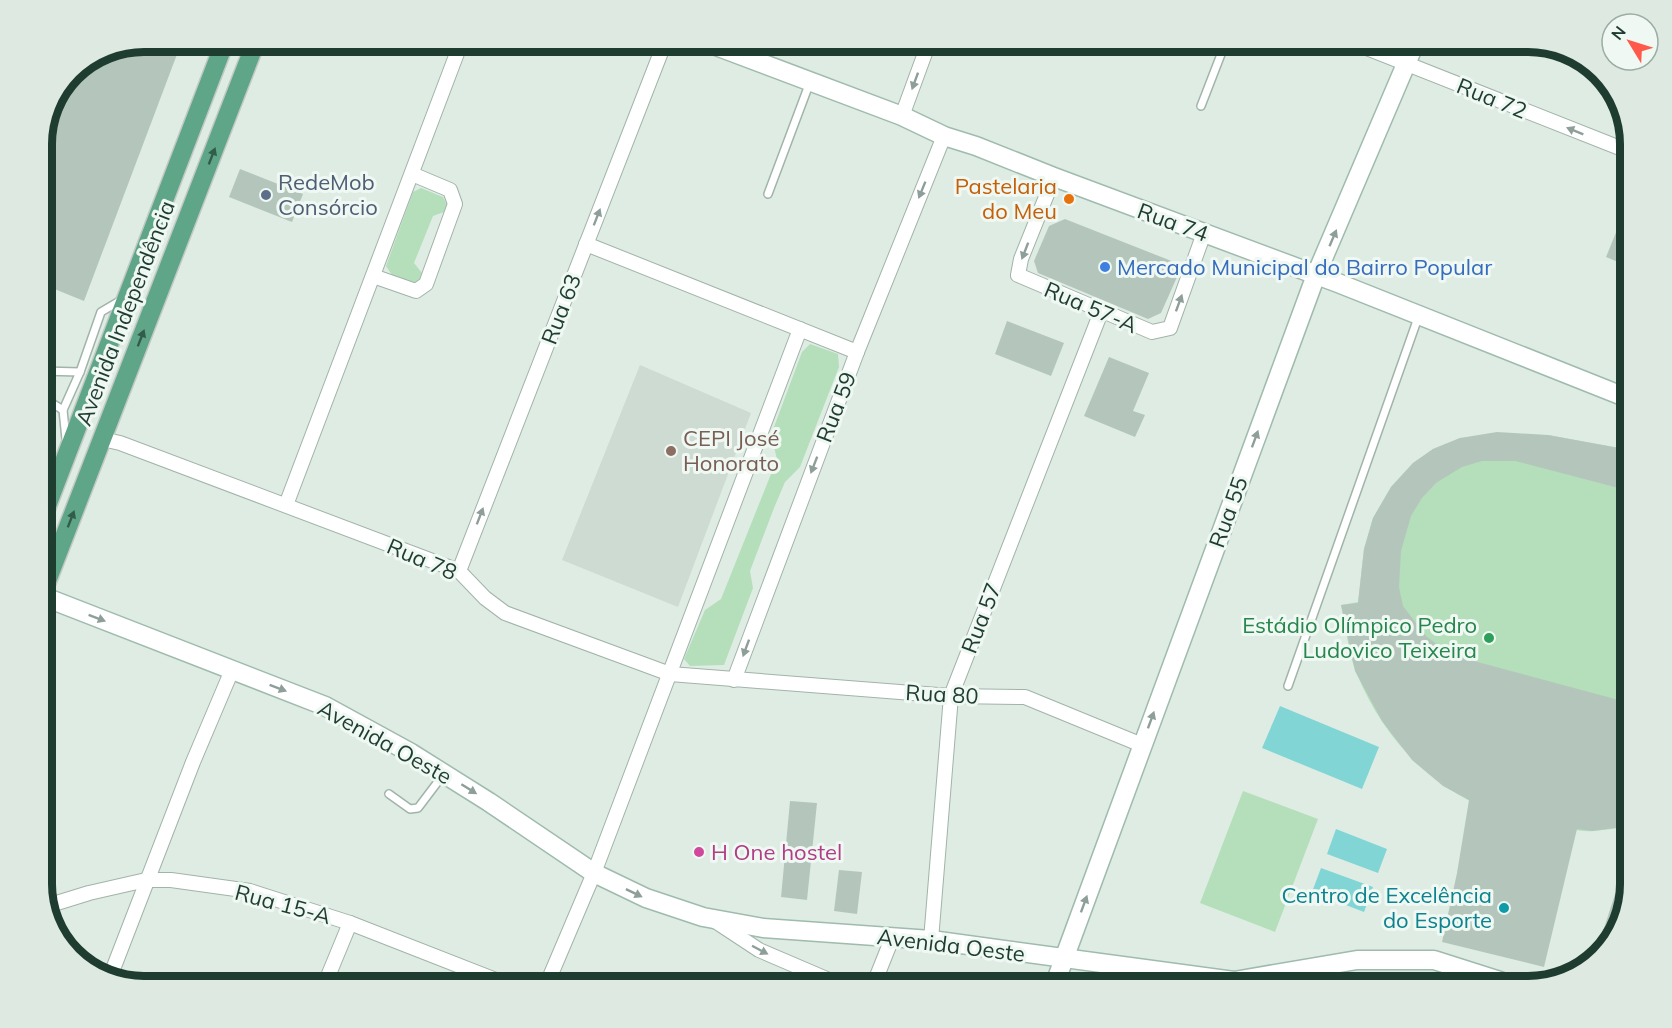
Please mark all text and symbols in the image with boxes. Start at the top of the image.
north arrow [1600,12,1660,72]
text: N [1607,22,1630,44]
street label: Rua 72 [1453,71,1531,125]
one-way arrow [909,72,919,90]
one-way arrow [1566,126,1584,136]
one-way arrow [207,147,217,165]
place label: RedeMob Consórcio [278,168,378,221]
place label: Pastelaria do Meu [955,172,1057,225]
one-way arrow [917,181,926,199]
marker: RedeMob Consórcio [259,188,273,202]
marker: Pastelaria do Meu [1062,192,1076,206]
street label: Rua 74 [1134,196,1212,248]
street label: Avenida Independência [69,197,181,429]
one-way arrow [592,208,602,226]
one-way arrow [1328,229,1337,246]
one-way arrow [1019,242,1029,260]
place label: Mercado Municipal do Bairro Popular [1117,253,1492,281]
marker: Mercado Municipal do Bairro Popular [1098,260,1112,274]
street label: Rua 63 [535,270,587,348]
street label: Rua 57-A [1040,275,1142,339]
one-way arrow [1174,294,1184,312]
one-way arrow [137,328,147,346]
street label: Rua 59 [810,368,862,446]
place label: CEPI José Honorato [683,424,779,477]
one-way arrow [1251,430,1261,448]
marker: CEPI José Honorato [664,444,678,458]
one-way arrow [808,457,818,475]
street label: Rua 55 [1202,473,1254,551]
one-way arrow [476,507,486,525]
one-way arrow [66,510,76,528]
street label: Rua 78 [383,532,461,586]
street label: Rua 57 [955,579,1007,657]
place label: Estádio Olímpico Pedro Ludovico Teixeira [1242,611,1477,664]
one-way arrow [88,613,106,623]
marker: Estádio Olímpico Pedro Ludovico Teixeira [1482,631,1496,645]
one-way arrow [740,639,750,657]
street label: Rua 80 [905,678,979,710]
one-way arrow [270,684,288,694]
street label: Avenida Oeste [313,694,457,790]
one-way arrow [1146,711,1156,729]
one-way arrow [461,783,477,794]
place label: H One hostel [711,838,842,866]
marker: H One hostel [692,845,706,859]
street label: Rua 15-A [232,878,334,930]
place label: Centro de Excelência do Esporte [1282,881,1492,934]
one-way arrow [625,888,642,897]
one-way arrow [1080,895,1090,913]
marker: Centro de Excelência do Esporte [1497,901,1511,915]
street label: Avenida Oeste [876,922,1026,968]
one-way arrow [752,945,769,955]

